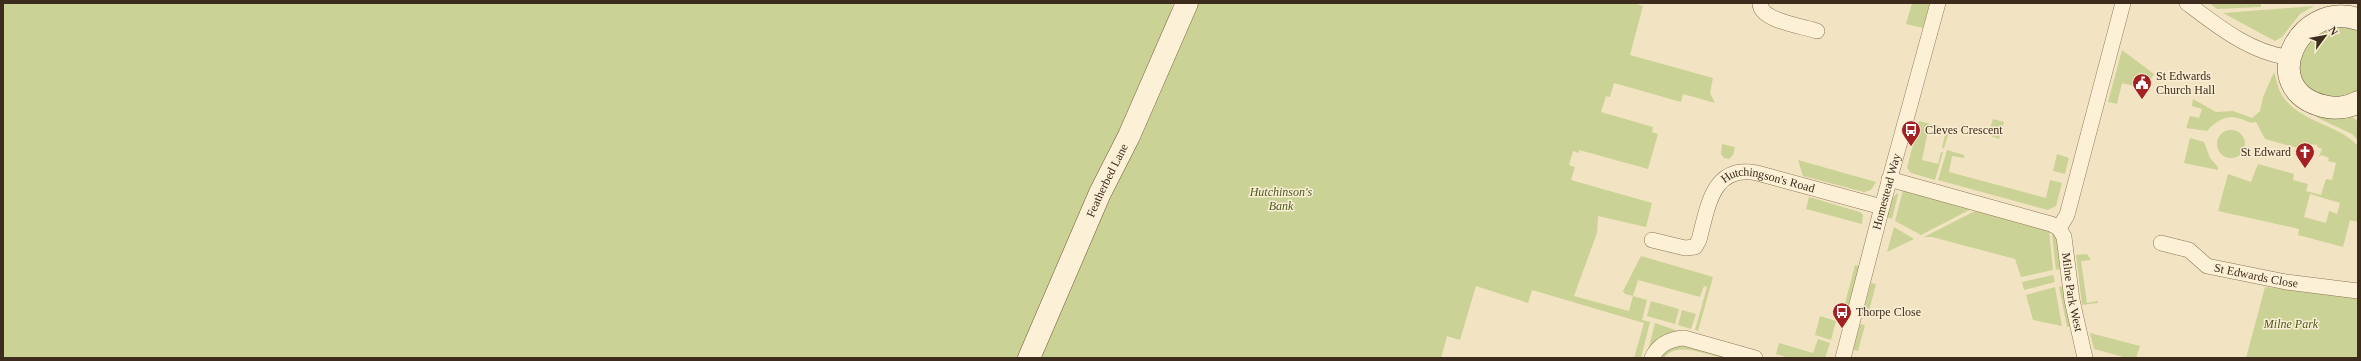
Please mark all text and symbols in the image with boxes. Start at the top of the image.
north arrow [2305,16,2345,56]
text: N [2326,24,2341,37]
place label: St Edwards Church Hall [2156,69,2216,97]
public building icon: St Edwards Church Hall [2131,72,2153,100]
bus stop icon: Cleves Crescent [1900,119,1922,147]
place label: Cleves Crescent [1925,123,2003,137]
street label: Featherbed Lane [1083,141,1131,219]
church icon: St Edward [2294,141,2316,169]
place label: St Edward [2241,145,2291,159]
street label: Homestead Way [1869,152,1903,231]
street label: Hutchingson's Road [1718,165,1816,195]
park label: Hutchinson's Bank [1249,185,1313,213]
street label: Milne Park West [2059,252,2086,334]
street label: St Edwards Close [2213,261,2299,290]
bus stop icon: Thorpe Close [1831,301,1853,329]
place label: Thorpe Close [1856,305,1921,319]
park label: Milne Park [2263,317,2319,331]

